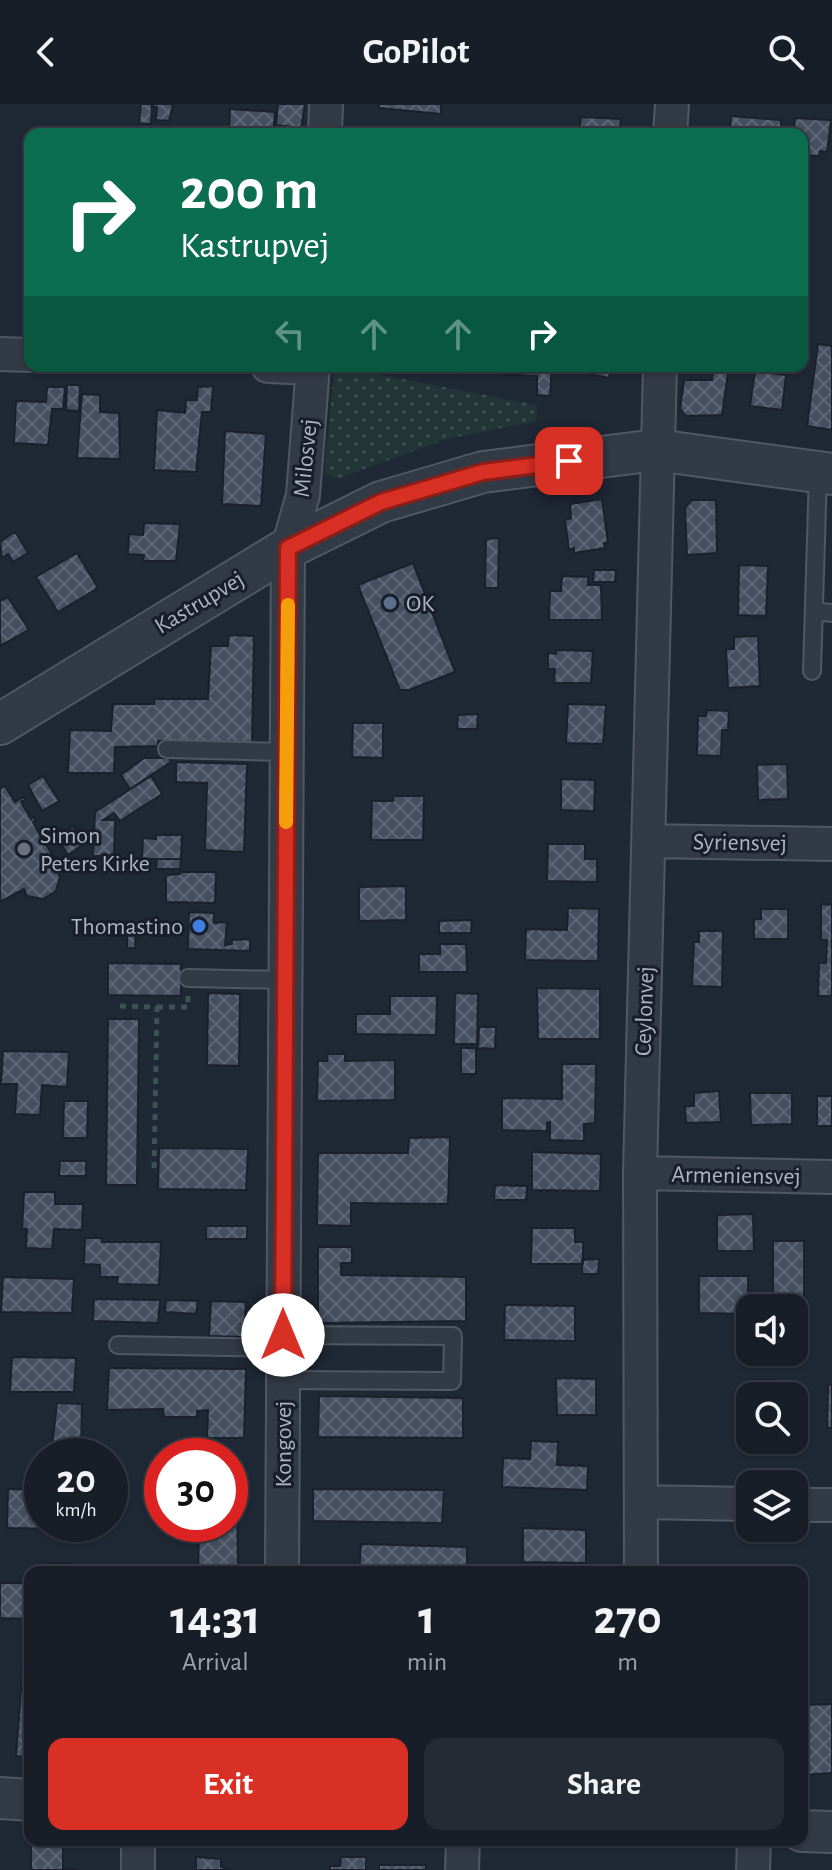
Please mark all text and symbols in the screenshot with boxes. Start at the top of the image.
icon: back [24,30,68,74]
icon: search [764,30,808,74]
text: GoPilot [363,34,469,70]
icon: right [48,160,152,264]
text: 200 m [180,163,318,219]
text: Kastrupvej [180,228,329,264]
icon: left [268,312,312,356]
icon: ahead [352,312,396,356]
icon: ahead [436,312,480,356]
icon: right [520,312,564,356]
street label: Milosvej [290,418,322,498]
pin [535,427,603,495]
icon: arrive [547,439,591,483]
street label: Kastrupvej [151,567,248,639]
place label: OK [406,592,435,616]
marker: OK [381,594,399,612]
place label: Simon Peters Kirke [40,824,150,876]
street label: Syriensvej [693,830,787,856]
marker: Simon Peters Kirke [15,840,33,858]
place label: Thomastino [71,915,183,939]
marker: Thomastino [190,917,208,935]
street label: Ceylonvej [631,966,659,1056]
street label: Armeniensvej [671,1163,801,1189]
position arrow [241,1293,325,1377]
map controls [736,1294,808,1542]
button: sound [736,1294,808,1366]
button: search [736,1382,808,1454]
street label: Kongovej [272,1401,296,1487]
speed limit sign: 30 [144,1438,248,1542]
text: 20 [56,1460,96,1500]
button: layers [736,1470,808,1542]
text: km/h [55,1500,97,1520]
text: 14:31 [170,1595,261,1643]
text: 1 [418,1595,436,1643]
text: 270 [593,1595,662,1643]
text: Arrival [182,1649,249,1675]
text: min [407,1649,447,1675]
text: m [617,1649,638,1675]
button: Exit [48,1738,408,1830]
button: Share [424,1738,784,1830]

